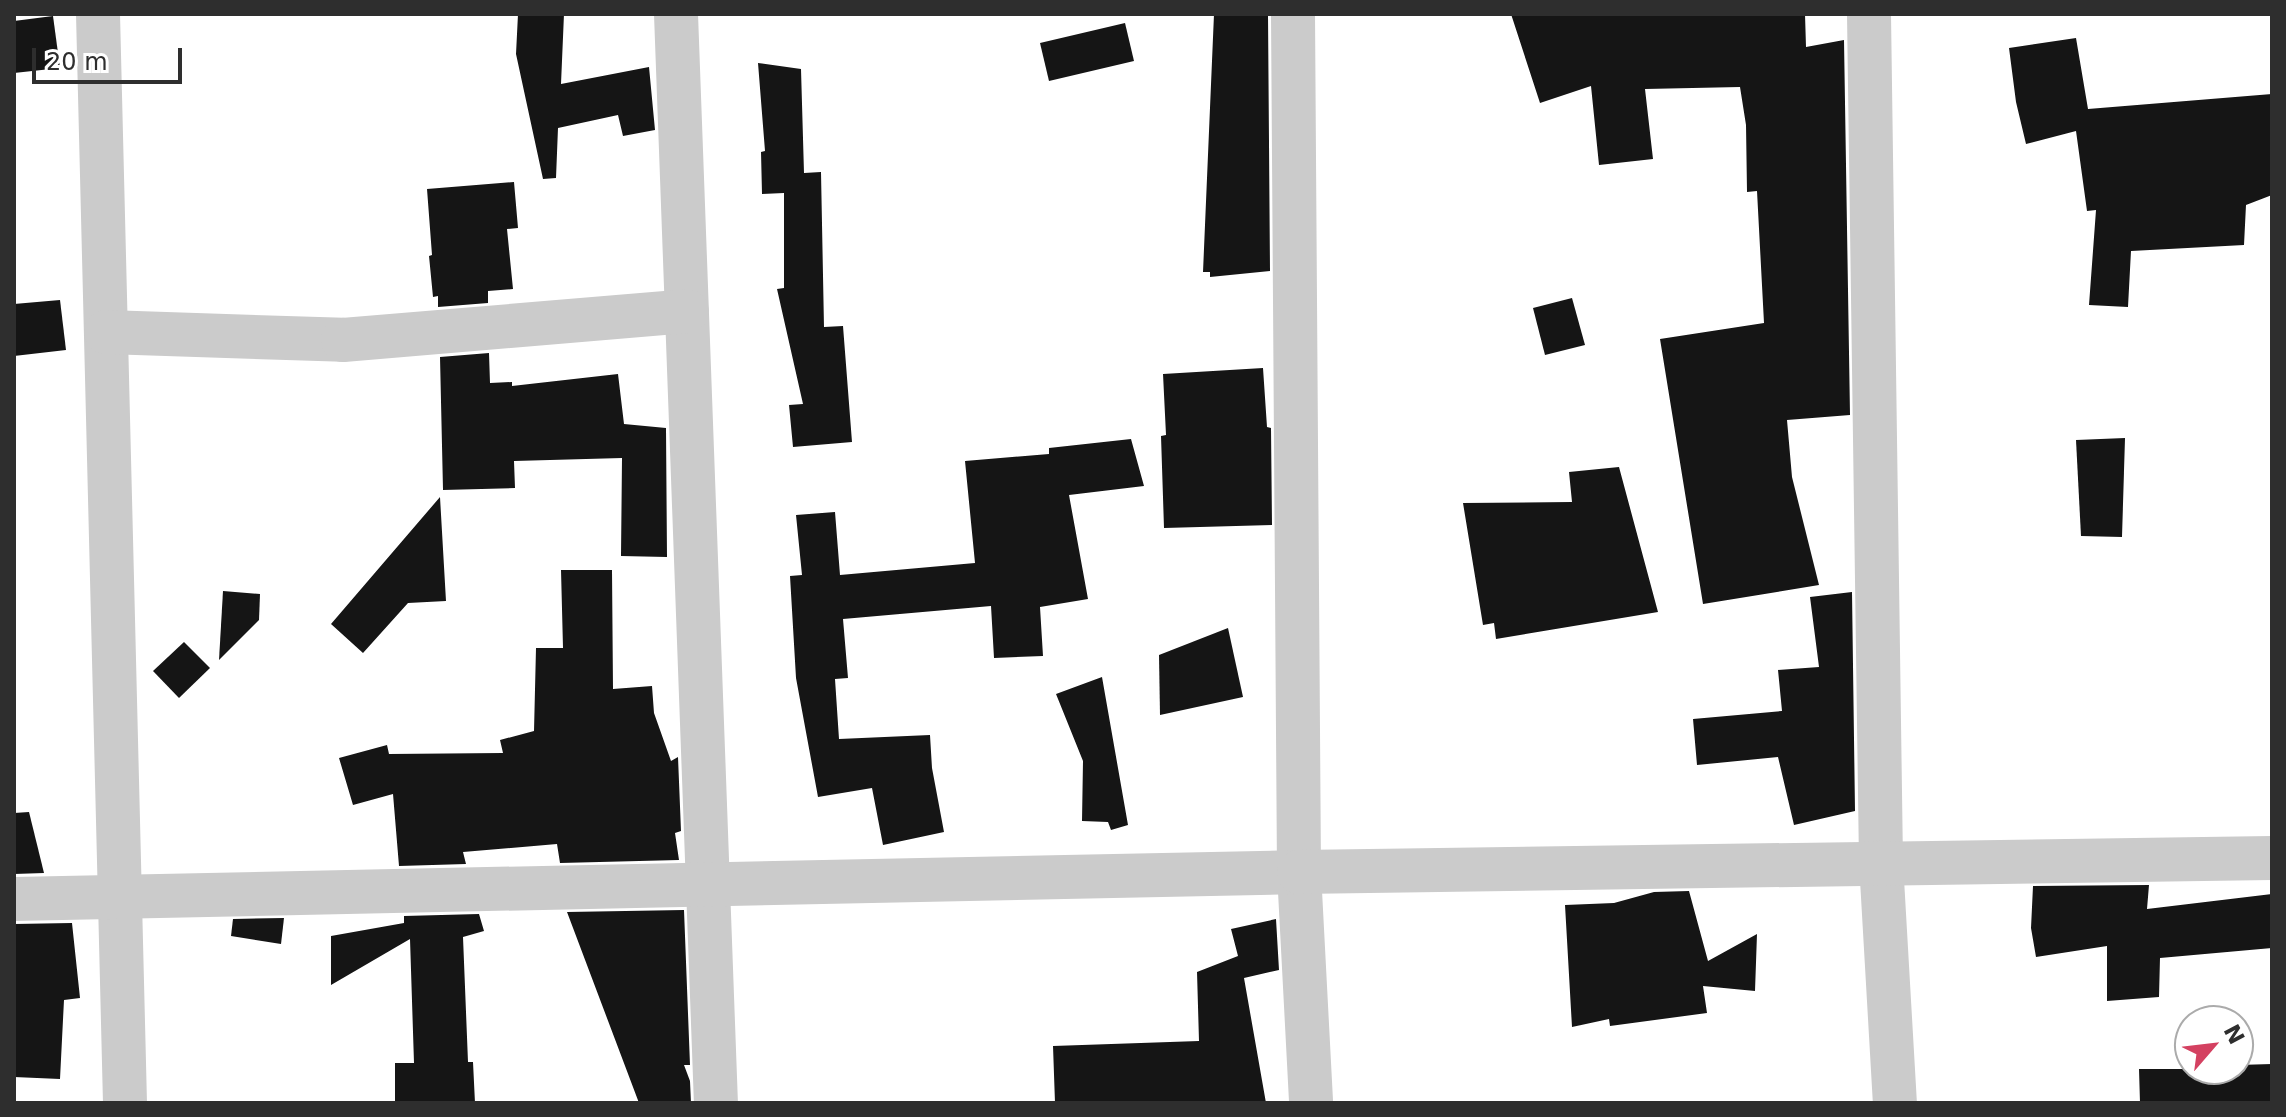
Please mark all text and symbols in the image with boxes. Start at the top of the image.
scale bar [36,32,186,82]
text: 20 m [46,48,108,76]
north arrow [2174,1005,2254,1085]
text: N [2219,1020,2249,1048]

